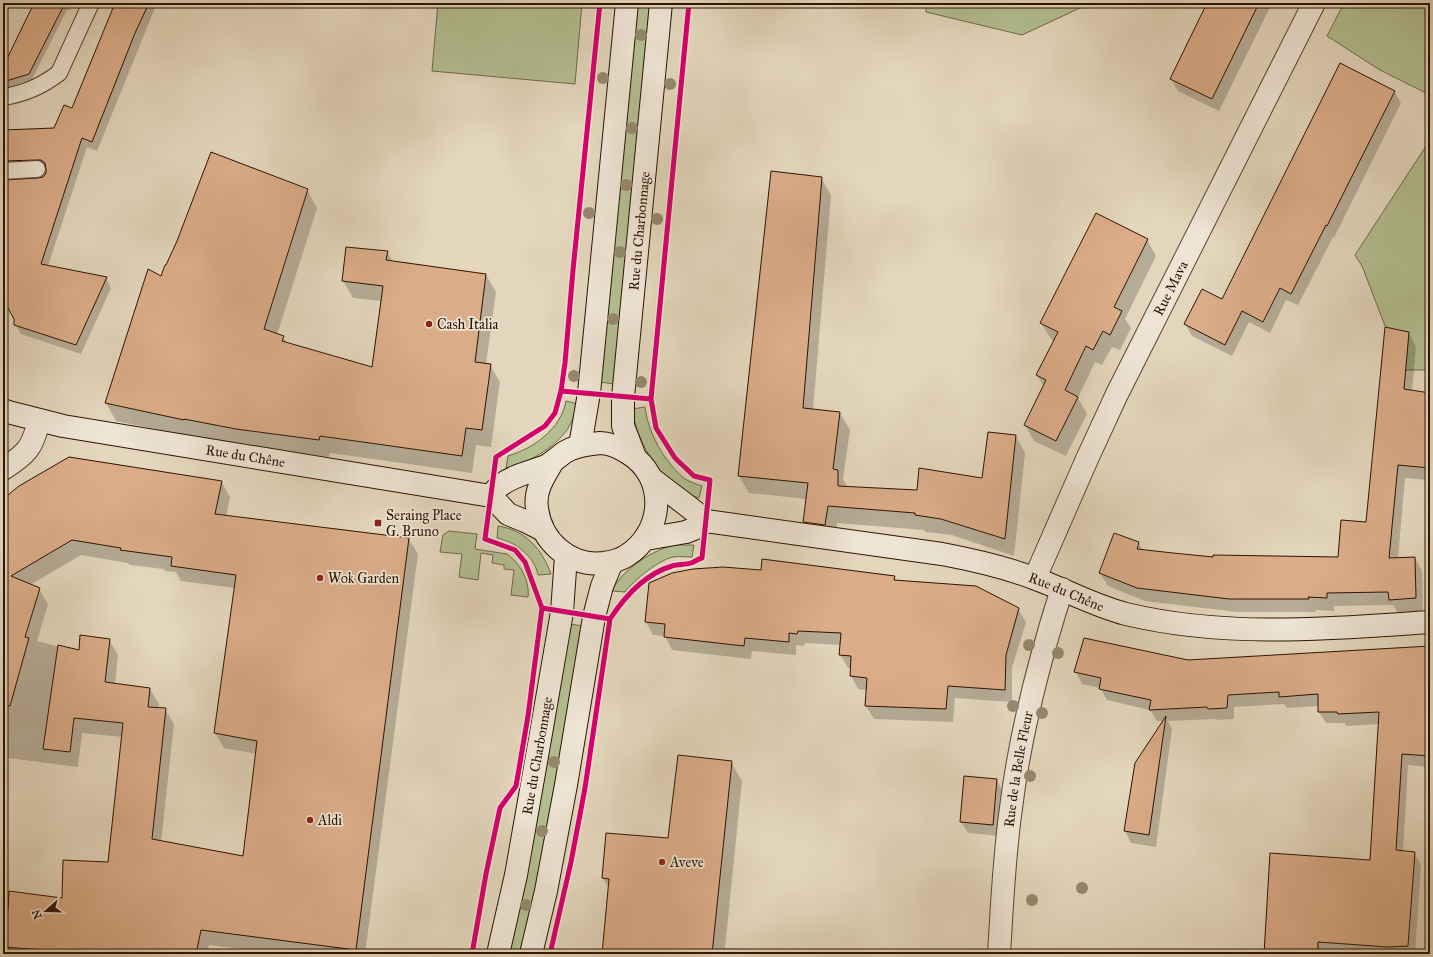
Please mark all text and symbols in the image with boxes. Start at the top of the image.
street label: Rue du Charbonnage [625,171,653,291]
street label: Rue Mava [1149,258,1191,318]
place label: Cash Italia [437,316,499,333]
marker: Cash Italia [424,319,434,329]
street label: Rue du Chêne [205,441,287,471]
place label: Seraing Place G. Bruno [386,507,462,540]
marker: Seraing Place G. Bruno [373,518,383,528]
street label: Rue du Chêne [1026,568,1107,615]
place label: Wok Garden [328,570,399,587]
marker: Wok Garden [315,573,325,583]
street label: Rue du Charbonnage [518,695,556,816]
street label: Rue de la Belle Fleur [1000,709,1037,828]
place label: Aldi [317,812,342,829]
marker: Aldi [305,815,315,825]
place label: Aveve [669,854,704,871]
marker: Aveve [657,857,667,867]
north arrow [26,891,66,931]
text: N [29,907,45,921]

